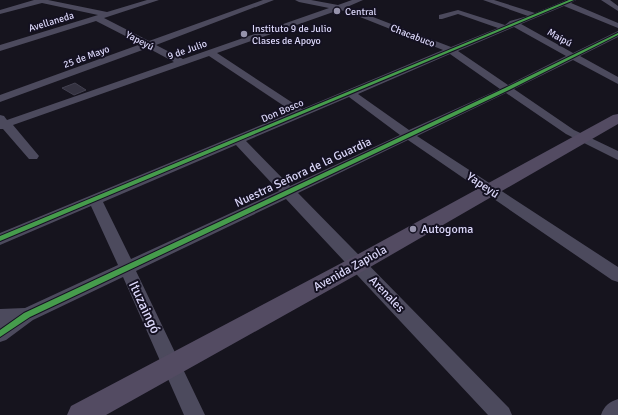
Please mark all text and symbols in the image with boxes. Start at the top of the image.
marker: Central [332,6,342,16]
place label: Central [345,6,377,18]
street label: Avellaneda [27,9,76,35]
street label: Chacabuco [389,22,437,50]
place label: Instituto 9 de Julio Clases de Apoyo [252,23,332,47]
street label: Maipú [545,26,574,50]
street label: Yapeyú [123,29,156,53]
marker: Instituto 9 de Julio Clases de Apoyo [239,29,249,39]
street label: 9 de Julio [166,38,209,62]
street label: 25 de Mayo [62,43,111,71]
street label: Don Bosco [259,97,305,125]
street label: Nuestra Señora de la Guardia [232,134,374,211]
street label: Yapeyú [464,169,502,202]
place label: Autogoma [421,222,473,237]
marker: Autogoma [408,224,418,234]
street label: Avenida Zapiola [311,242,389,295]
street label: Arenales [366,273,408,316]
street label: Ituzaingó [125,278,164,336]

